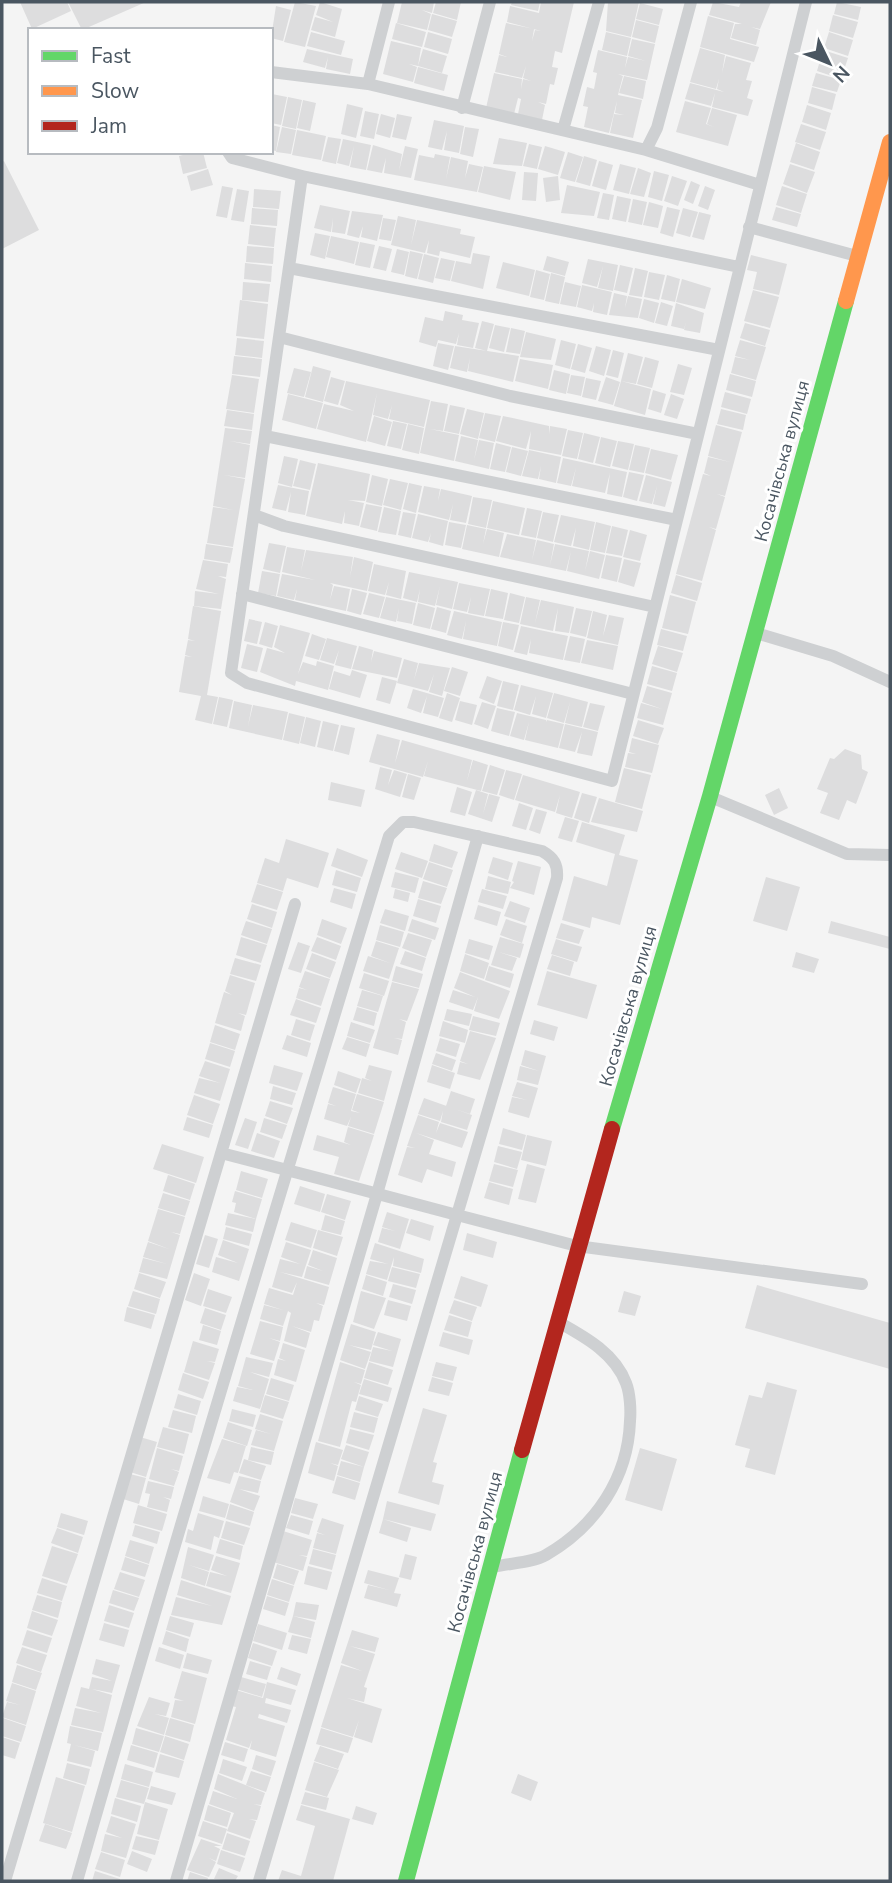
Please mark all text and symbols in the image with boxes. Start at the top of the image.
legend [28,28,273,154]
north arrow [794,28,864,98]
text: Fast [91,42,131,70]
text: N [826,60,855,88]
text: Slow [91,77,140,105]
text: Jam [90,112,127,140]
street label: Косачівська вулиця [749,378,815,544]
street label: Косачівська вулиця [594,923,662,1089]
street label: Косачівська вулиця [442,1469,508,1635]

